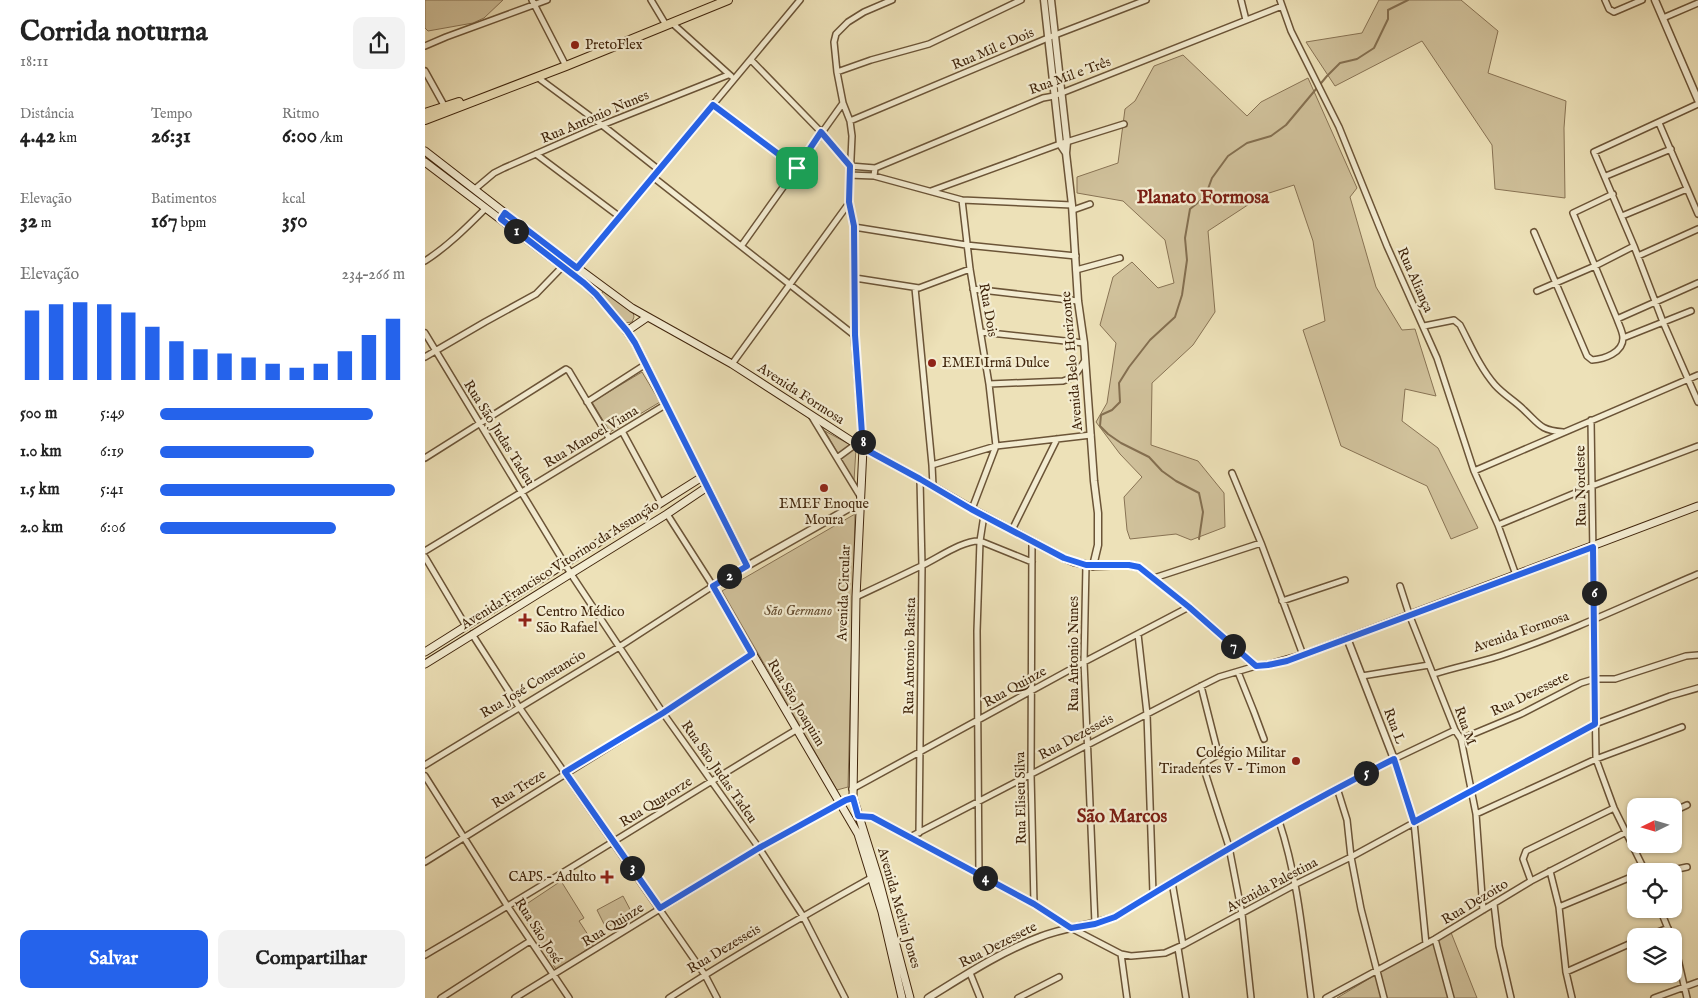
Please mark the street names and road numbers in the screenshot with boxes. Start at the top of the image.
street label: Rua Mil e Dois [949,24,1037,74]
street label: Rua Mil e Três [1027,53,1113,99]
street label: Rua Antonio Nunes [538,86,652,148]
street label: Rua Aliança [1393,245,1438,316]
street label: Rua Dois [974,282,1002,338]
street label: Avenida Belo Horizonte [1057,290,1087,433]
street label: Avenida Formosa [753,359,849,429]
street label: Rua São Judas Tadeu [459,377,539,489]
street label: Rua Manoel Viana [541,401,642,472]
street label: Rua Nordeste [1571,445,1591,527]
street label: Avenida Francisco Vitorino da Assunção [457,496,663,634]
street label: Avenida Circular [833,544,855,643]
street label: Rua Antonio Batista [900,596,920,715]
street label: Rua Antonio Nunes [1065,596,1083,712]
street label: Avenida Formosa [1470,607,1572,657]
street label: Rua José Constancio [477,645,589,723]
street label: Rua São Joaquim [763,656,829,750]
street label: Rua Quinze [980,662,1050,712]
street label: Rua Dezessete [1488,667,1573,721]
street label: Rua M [1450,704,1480,748]
street label: Rua L [1379,706,1409,746]
street label: Rua Dezesseis [1035,710,1117,764]
street label: Rua São Judas Tadeu [677,717,761,827]
street label: Rua Eliseu Silva [1011,751,1031,845]
street label: Rua Treze [489,765,550,813]
street label: Rua Quatorze [616,772,696,831]
street label: Avenida Melvin Jones [873,845,925,970]
street label: Avenida Palestina [1222,853,1322,917]
street label: Rua Dezoito [1438,875,1512,929]
street label: Rua São José [510,895,566,968]
street label: Rua Quinze [579,899,648,951]
street label: Rua Dezessete [956,917,1040,972]
street label: Rua Dezesseis [684,920,764,978]

